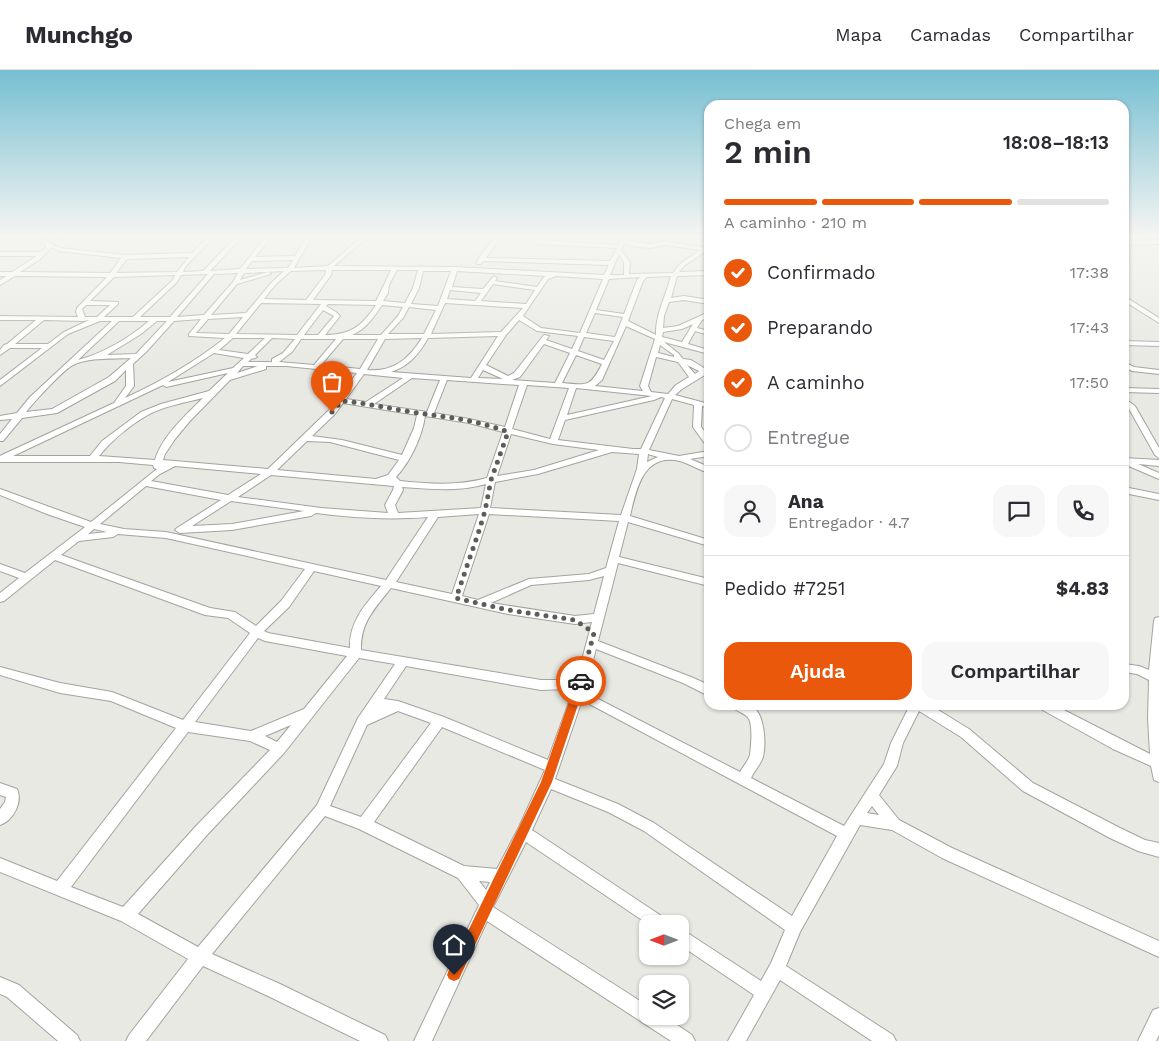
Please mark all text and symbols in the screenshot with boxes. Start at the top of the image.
text: Munchgo [25,21,133,49]
text: Mapa [835,24,882,45]
text: Camadas [910,24,991,45]
text: Compartilhar [1019,24,1134,45]
text: Chega em [724,114,801,133]
text: 18:08–18:13 [1003,131,1109,154]
text: 2 min [724,133,812,171]
text: A caminho · 210 m [724,213,867,232]
icon: check [724,259,752,287]
text: Confirmado [767,261,876,284]
text: 17:38 [1070,263,1109,282]
icon: check [724,314,752,342]
text: Preparando [767,316,873,339]
text: 17:43 [1070,318,1109,337]
pin [311,361,353,412]
icon: bag [318,368,346,396]
icon: check [724,369,752,397]
text: A caminho [767,371,865,394]
text: 17:50 [1070,373,1109,392]
text: Entregue [767,426,850,449]
button: person [724,485,776,537]
button: chat [993,485,1045,537]
button: phone [1057,485,1109,537]
text: Ana [788,490,824,513]
text: Entregador · 4.7 [788,513,910,532]
text: Pedido #7251 [724,577,846,600]
text: $4.83 [1056,577,1109,600]
button: Ajuda [724,642,912,700]
button: Compartilhar [922,642,1109,700]
courier [556,656,606,706]
icon: car [567,667,595,695]
north arrow [639,915,689,965]
map controls [639,915,689,1025]
pin [433,924,475,975]
icon: home [440,931,468,959]
button: layers [639,975,689,1025]

